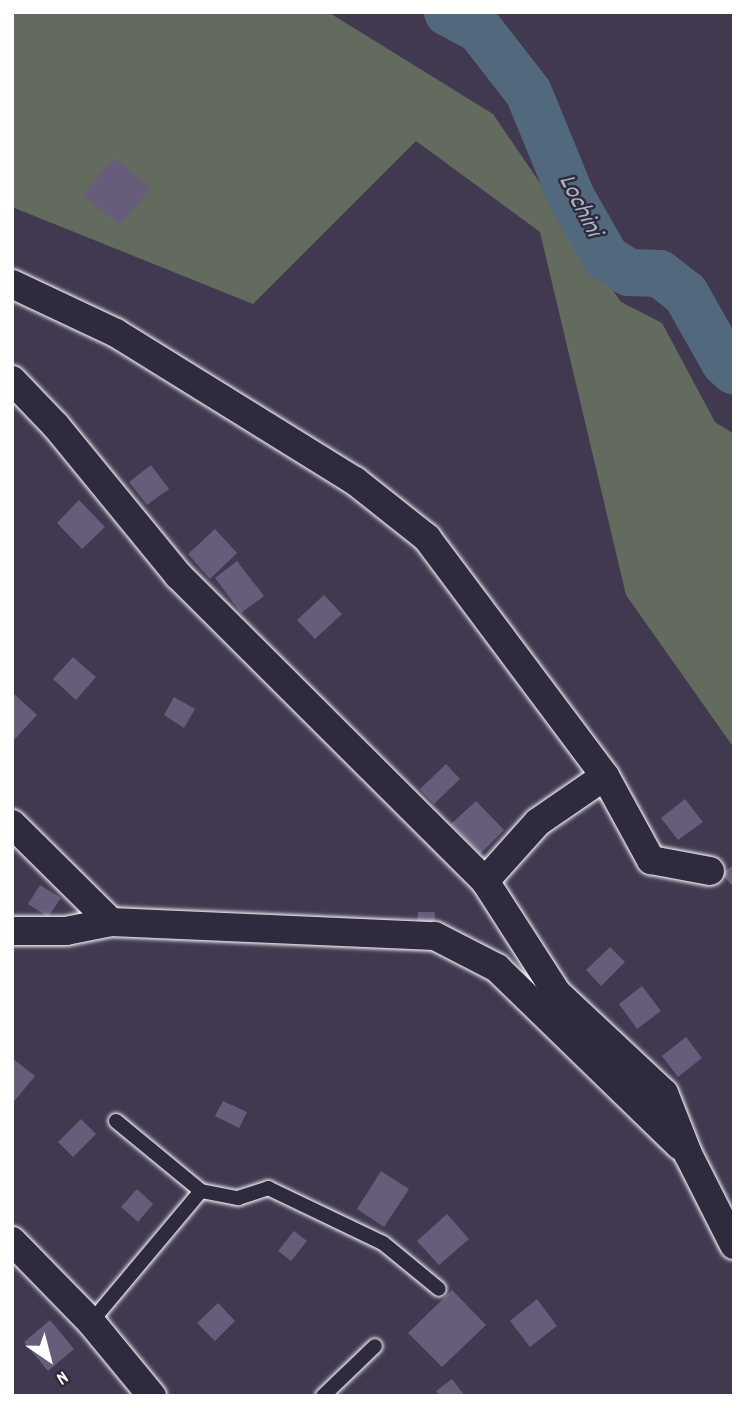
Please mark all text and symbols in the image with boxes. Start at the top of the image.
water label: Lochini [550,169,608,243]
north arrow [14,1324,84,1394]
text: N [50,1363,73,1390]

